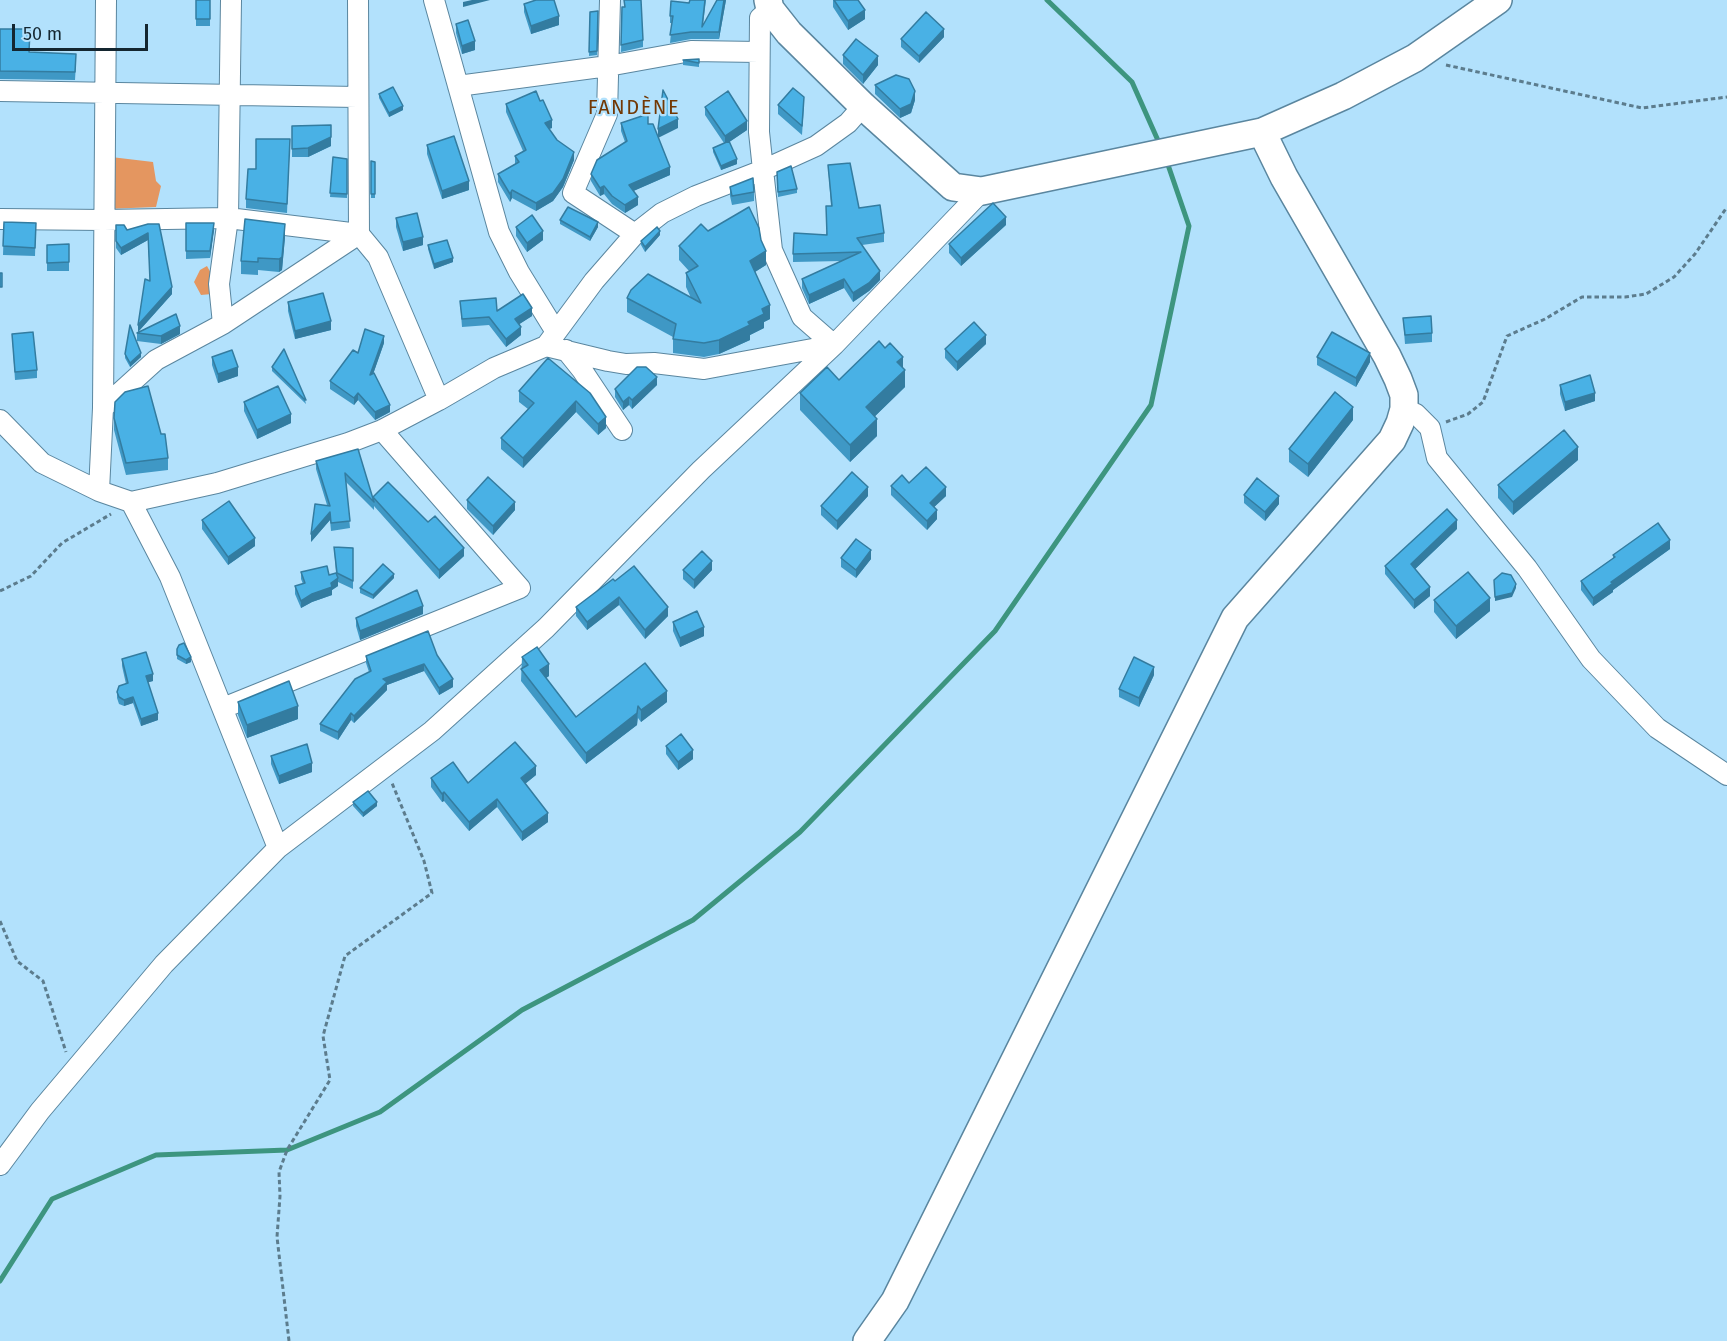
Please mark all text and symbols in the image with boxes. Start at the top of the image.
scale bar [15,12,152,50]
text: 50 m [23,23,62,45]
district label: FANDÈNE [588,96,680,120]

